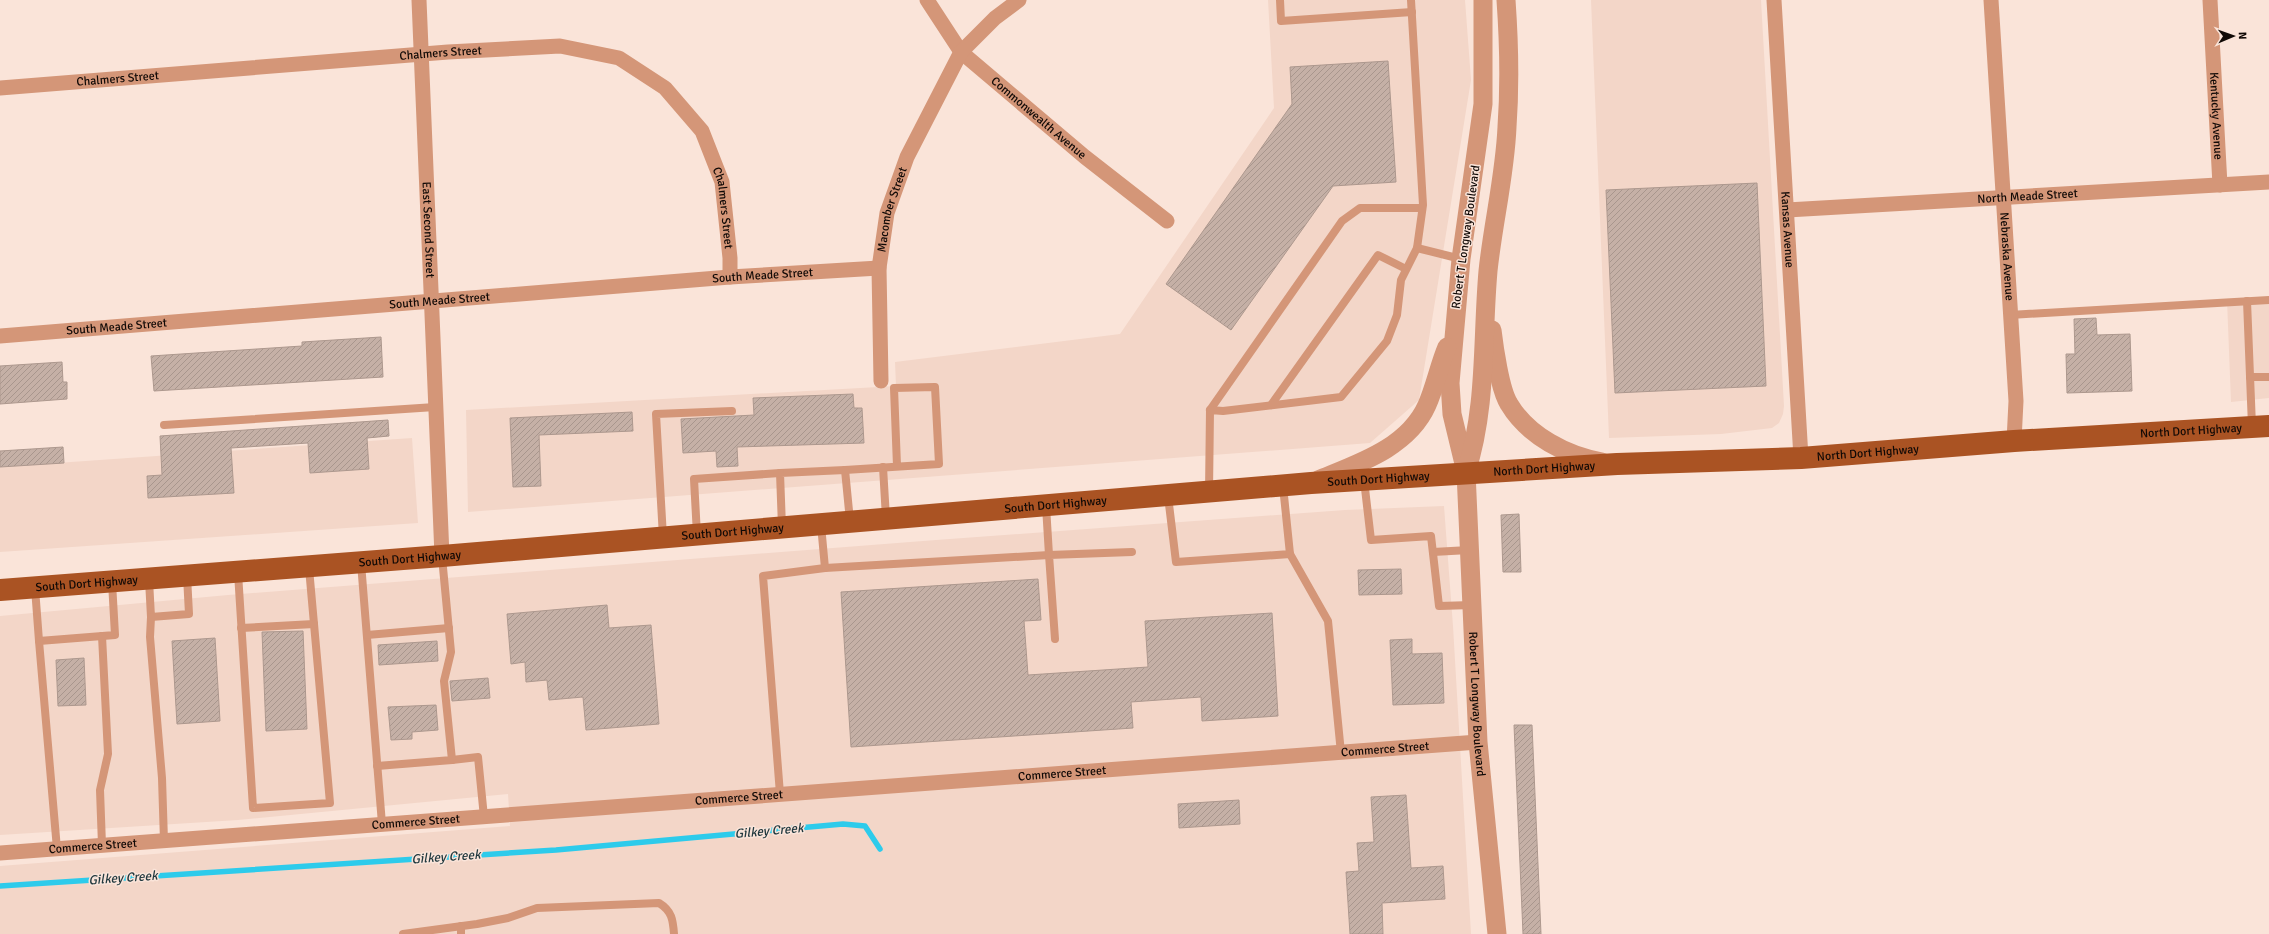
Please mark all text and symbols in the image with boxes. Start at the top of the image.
north arrow [2213,16,2253,56]
text: N [2236,32,2249,40]
street label: Chalmers Street [399,43,482,63]
street label: Chalmers Street [76,68,159,89]
street label: Kentucky Avenue [2206,72,2226,160]
street label: Commonwealth Avenue [988,73,1089,162]
street label: Robert T Longway Boulevard [1448,164,1484,310]
street label: Chalmers Street [709,165,736,250]
street label: Macomber Street [874,165,910,253]
street label: East Second Street [419,181,438,278]
street label: North Meade Street [1977,186,2078,206]
street label: Kansas Avenue [1778,191,1797,268]
street label: Nebraska Avenue [1997,212,2017,301]
street label: South Meade Street [712,265,813,286]
street label: South Meade Street [389,289,491,312]
street label: South Meade Street [66,315,168,338]
street label: North Dort Highway [2140,420,2243,441]
street label: North Dort Highway [1816,441,1920,464]
street label: North Dort Highway [1493,458,1596,479]
street label: South Dort Highway [1327,468,1431,489]
street label: South Dort Highway [1004,493,1108,516]
street label: South Dort Highway [681,520,785,543]
street label: South Dort Highway [358,547,462,570]
street label: South Dort Highway [35,572,139,595]
street label: Robert T Longway Boulevard [1466,631,1489,777]
street label: Commerce Street [1340,738,1430,760]
street label: Commerce Street [1017,762,1107,784]
street label: Commerce Street [694,787,784,808]
street label: Commerce Street [371,811,460,833]
water label: Gilkey Creek [734,820,806,842]
street label: Commerce Street [48,835,137,857]
water label: Gilkey Creek [411,847,483,867]
water label: Gilkey Creek [88,868,160,888]

